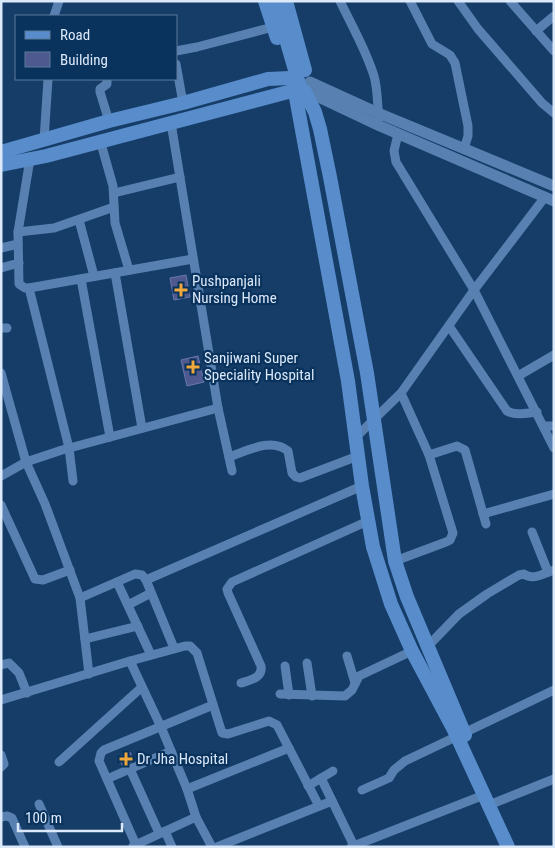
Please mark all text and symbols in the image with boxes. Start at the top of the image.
legend [15,15,178,80]
text: Road [60,26,90,44]
text: Building [60,51,108,69]
place label: Pushpanjali Nursing Home [192,272,277,307]
marker: Pushpanjali Nursing Home [174,283,188,297]
place label: Sanjiwani Super Speciality Hospital [204,349,314,384]
marker: Sanjiwani Super Speciality Hospital [186,360,200,374]
place label: Dr Jha Hospital [137,750,228,768]
marker: Dr Jha Hospital [119,752,133,766]
scale bar [18,800,121,832]
text: 100 m [25,809,62,827]

